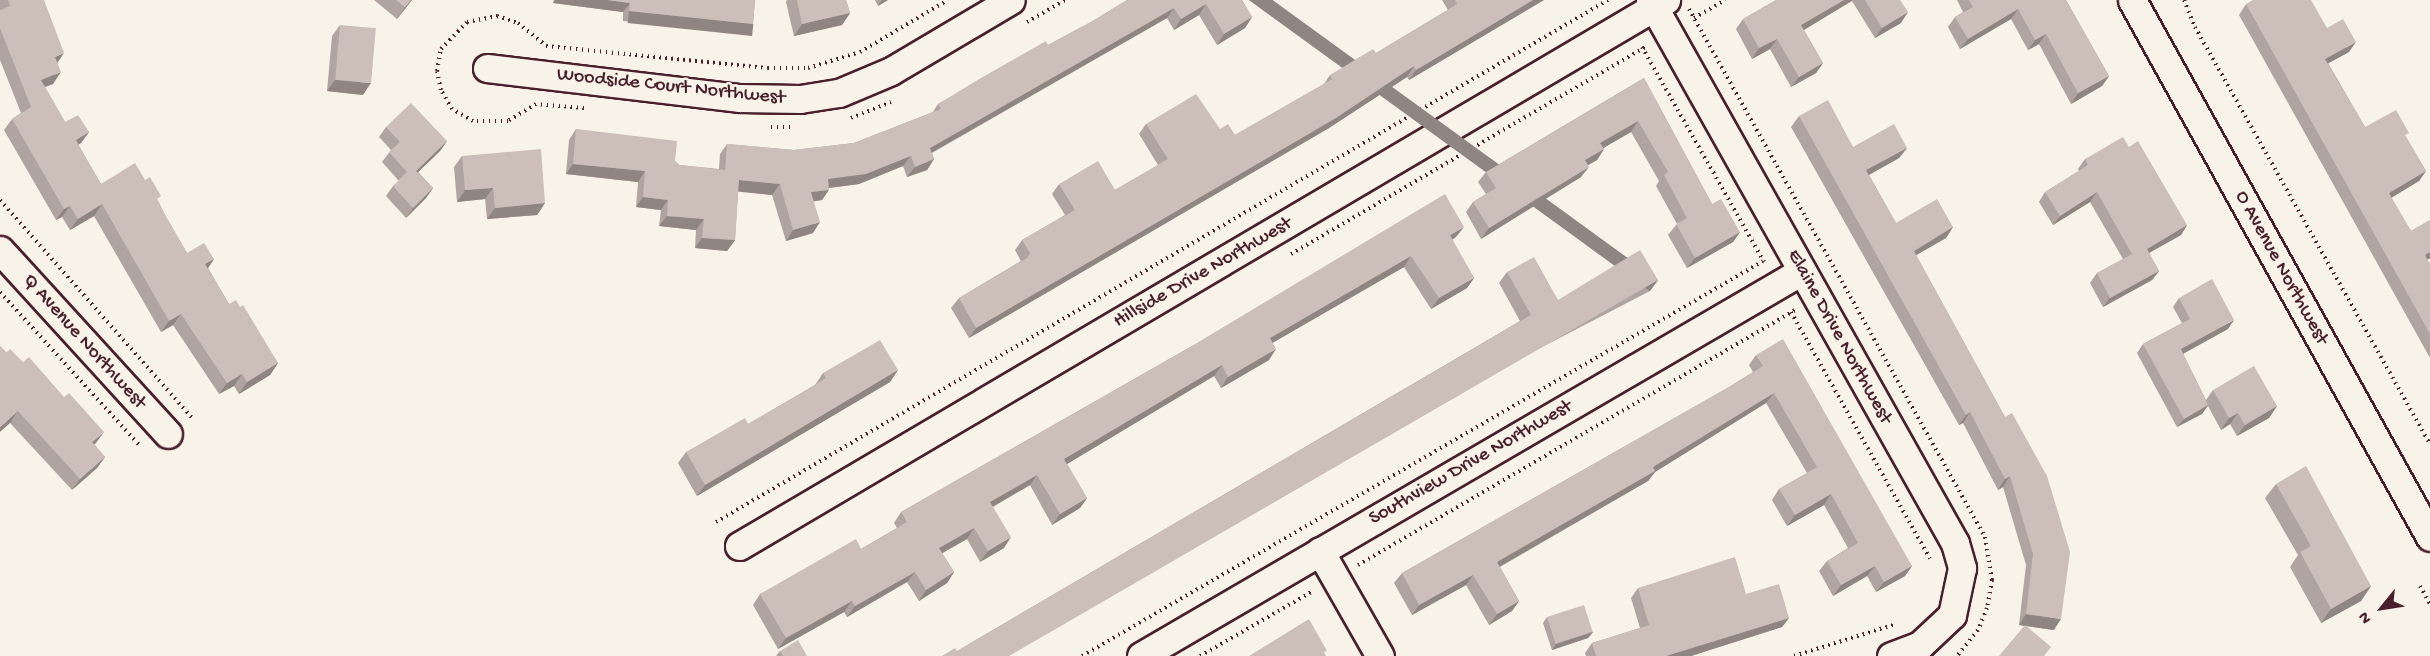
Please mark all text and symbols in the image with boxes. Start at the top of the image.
street label: Woodside Court Northwest [556,63,786,111]
street label: O Avenue Northwest [2229,187,2333,349]
street label: Hillside Drive Northwest [1109,212,1297,334]
street label: Elaine Drive Northwest [1781,245,1897,429]
street label: Q Avenue Northwest [17,269,151,415]
street label: Southview Drive Northwest [1365,395,1577,531]
north arrow [2352,578,2412,638]
text: N [2355,608,2377,627]

